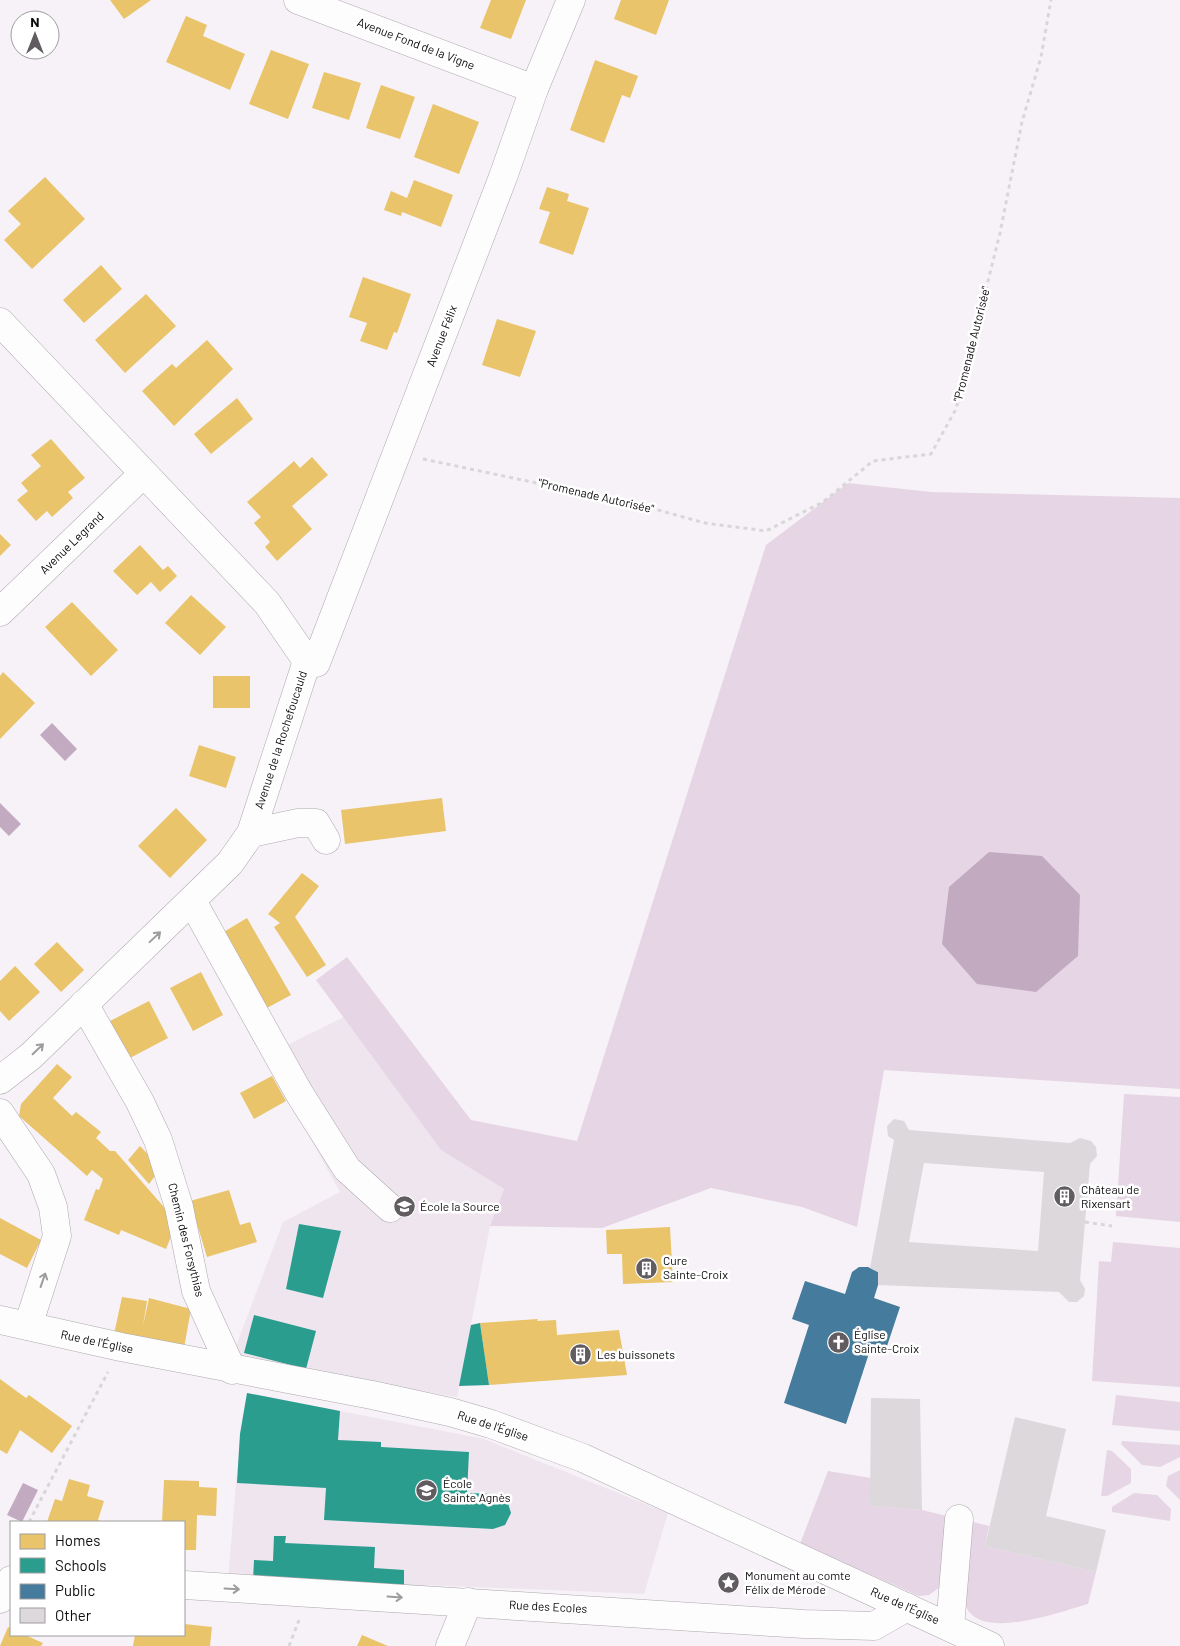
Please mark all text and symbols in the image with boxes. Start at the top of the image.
north arrow [10,10,60,60]
text: N [30,13,40,30]
street label: Avenue Fond de la Vigne [356,14,477,72]
street label: "Promenade Autorisée" [950,284,992,403]
street label: Avenue Félix [423,303,459,368]
street label: "Promenade Autorisée" [537,475,656,515]
street label: Avenue Legrand [36,508,106,576]
street label: Avenue de la Rochefoucauld [251,669,309,811]
one-way arrow [148,931,161,943]
one-way arrow [32,1043,44,1056]
street label: Chemin des Forsythias [166,1181,208,1298]
place label: Château de Rixensart [1081,1182,1139,1210]
building icon: Château de Rixensart [1053,1185,1077,1209]
school or university icon: École la Source [392,1195,416,1219]
place label: École la Source [420,1199,500,1213]
place label: Cure Sainte-Croix [663,1253,728,1281]
building icon: Cure Sainte-Croix [635,1256,659,1280]
one-way arrow [39,1273,49,1289]
street label: Rue de l'Église [60,1326,135,1356]
place label: Église Sainte-Croix [854,1327,919,1355]
church icon: Église Sainte-Croix [826,1330,850,1354]
building icon: Les buissonets [569,1343,593,1367]
place label: Les buissonets [597,1347,675,1361]
street label: Rue de l'Église [456,1407,531,1443]
place label: École Sainte Agnès [443,1476,511,1504]
school or university icon: École Sainte Agnès [415,1479,439,1503]
legend [10,1521,185,1636]
text: Homes [55,1531,100,1549]
text: Schools [55,1556,107,1574]
place label: Monument au comte Félix de Mérode [745,1568,851,1596]
place icon: Monument au comte Félix de Mérode [717,1571,741,1595]
text: Public [55,1581,95,1599]
one-way arrow [224,1584,240,1593]
street label: Rue de l'Église [869,1584,942,1627]
one-way arrow [386,1593,402,1602]
street label: Rue des Ecoles [509,1597,588,1615]
text: Other [55,1606,92,1624]

